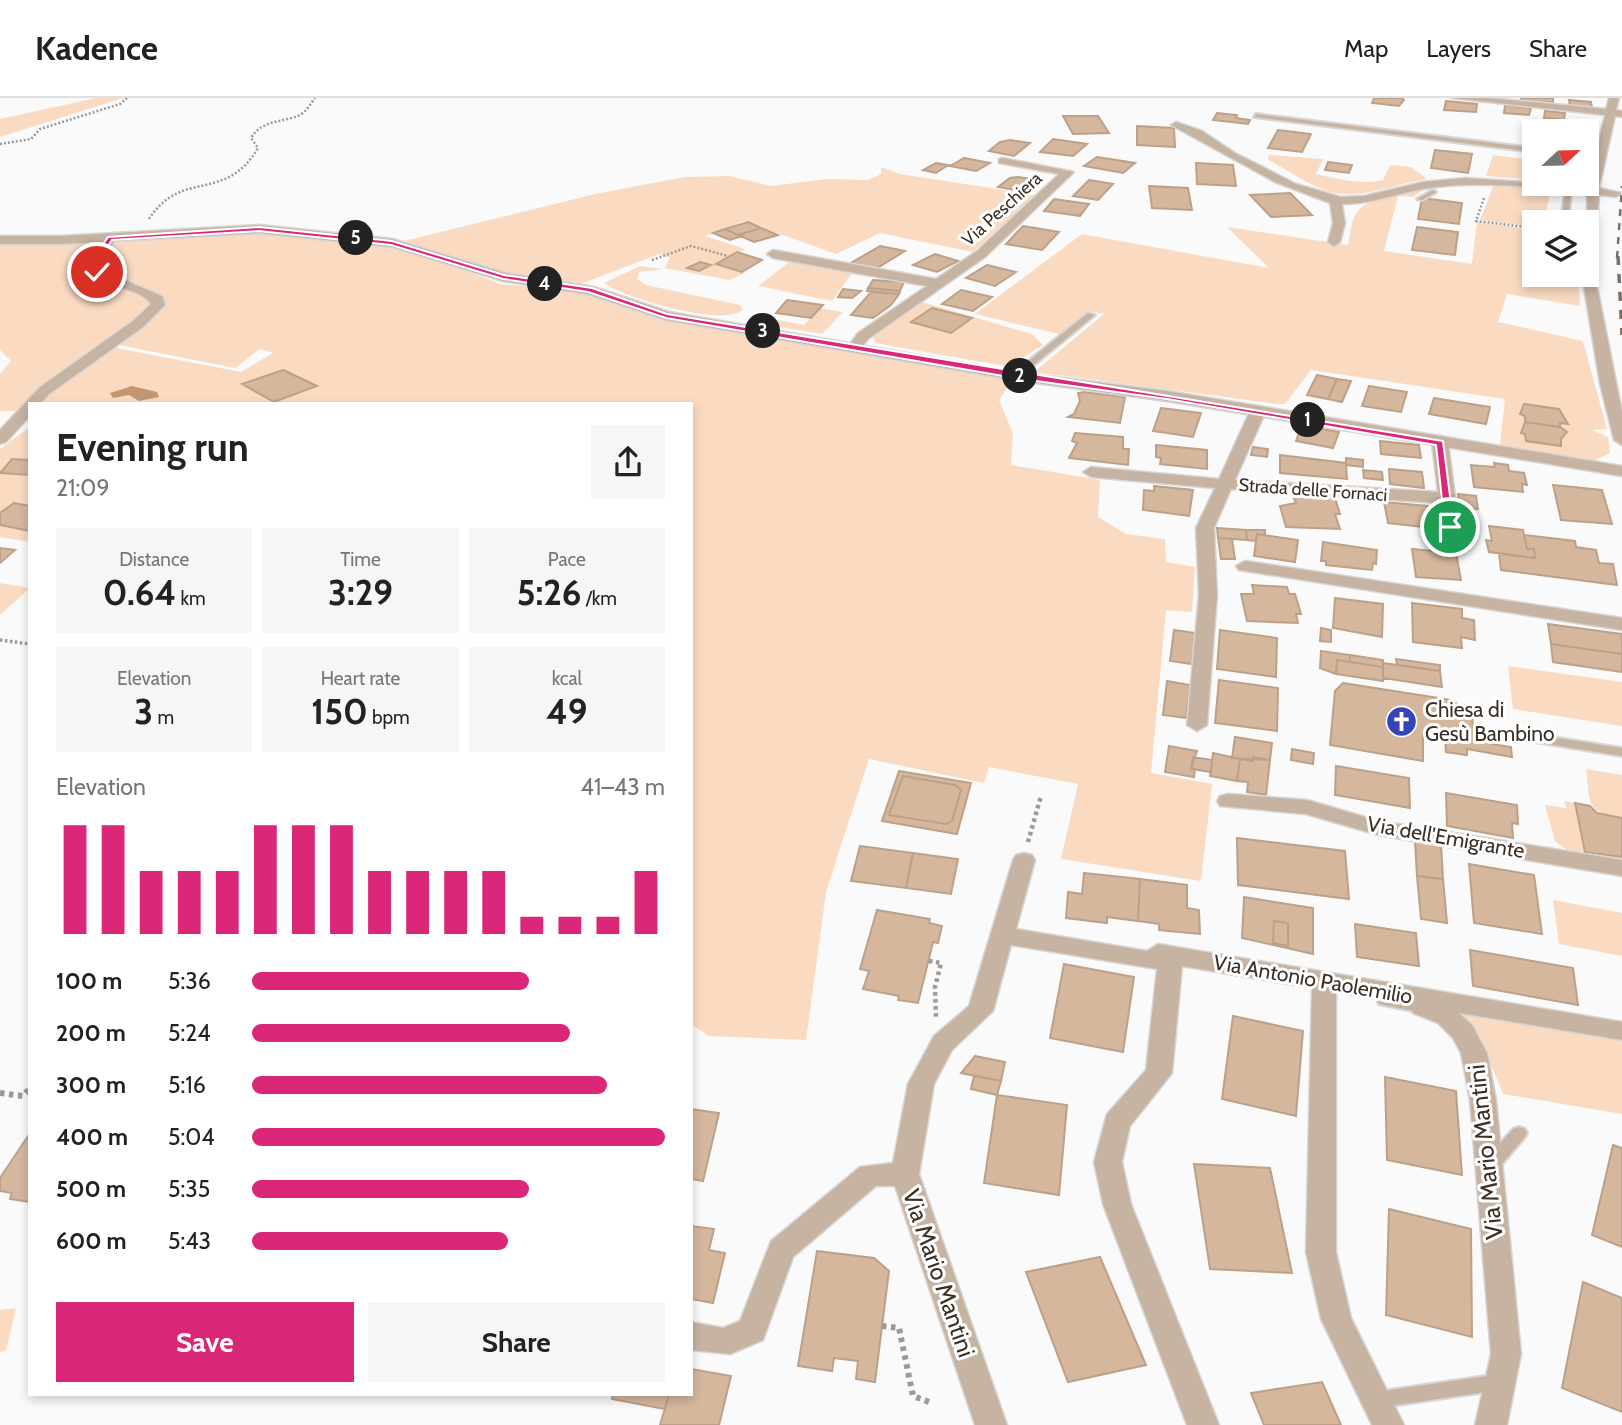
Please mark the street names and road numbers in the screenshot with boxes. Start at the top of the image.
street label: Via Peschiera [957,167,1047,251]
street label: Strada delle Fornaci [1238,474,1388,506]
street label: Via dell'Emigrante [1365,811,1527,863]
street label: Via Antonio Paolemilio [1212,949,1414,1009]
street label: Via Mario Mantini [1461,1063,1509,1241]
street label: Via Mario Mantini [897,1185,981,1361]

